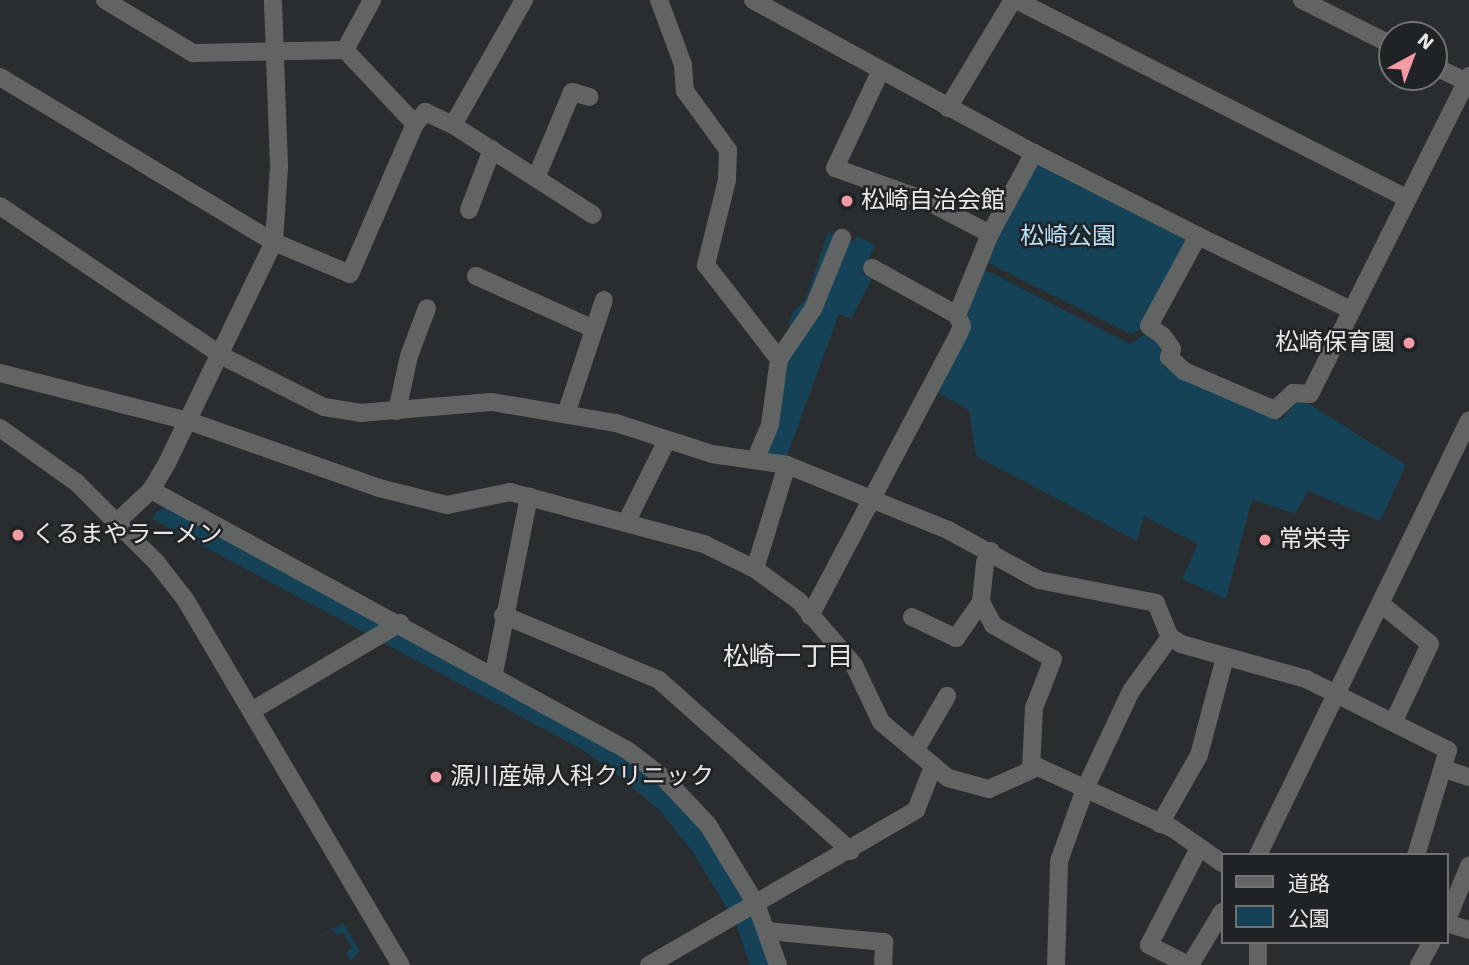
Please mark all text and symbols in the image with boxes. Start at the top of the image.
north arrow [1378,21,1448,91]
text: N [1413,28,1439,55]
place label: 松崎自治会館 [861,187,1005,215]
marker: 松崎自治会館 [839,193,855,209]
park label: 松崎公園 [1020,223,1116,251]
place label: 松崎保育園 [1275,329,1395,357]
marker: 松崎保育園 [1401,335,1417,351]
place label: くるまやラーメン [32,521,224,549]
place label: 常栄寺 [1279,526,1351,554]
marker: くるまやラーメン [10,527,26,543]
marker: 常栄寺 [1257,532,1273,548]
district label: 松崎一丁目 [723,641,853,673]
place label: 源川産婦人科クリニック [450,763,714,791]
marker: 源川産婦人科クリニック [428,769,444,785]
legend [1220,853,1448,944]
text: 道路 [1288,871,1330,896]
text: 公園 [1288,906,1330,931]

